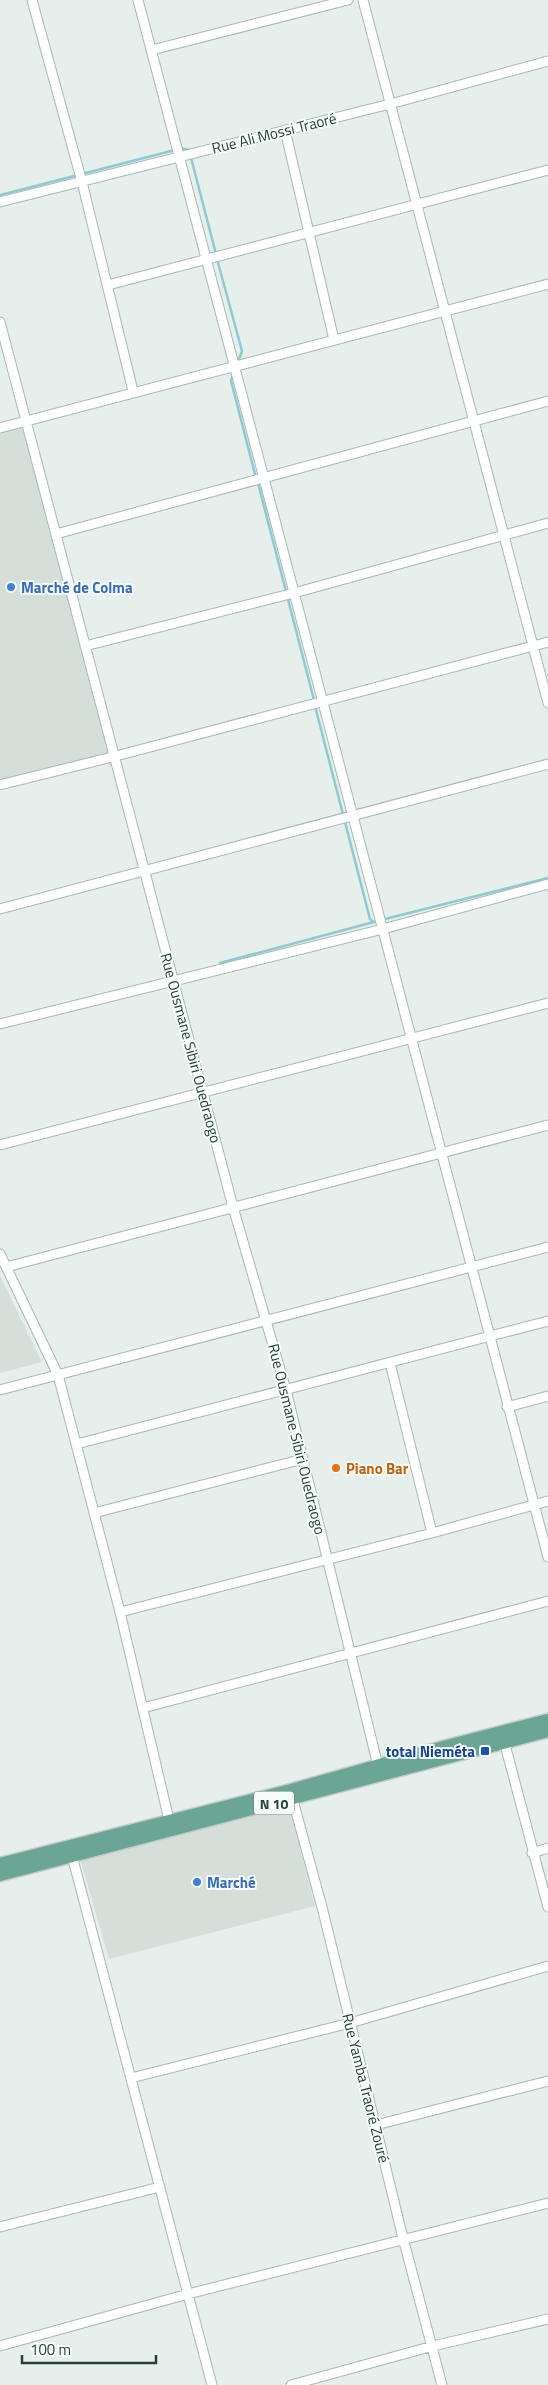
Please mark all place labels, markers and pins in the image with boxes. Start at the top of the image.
place label: Marché de Colma [21,576,133,599]
marker: Marché de Colma [5,581,17,593]
place label: Piano Bar [346,1457,409,1480]
marker: Piano Bar [330,1462,342,1474]
place label: total Nieméta [386,1740,475,1763]
marker: total Nieméta [479,1745,491,1757]
place label: Marché [207,1871,256,1894]
marker: Marché [191,1876,203,1888]

